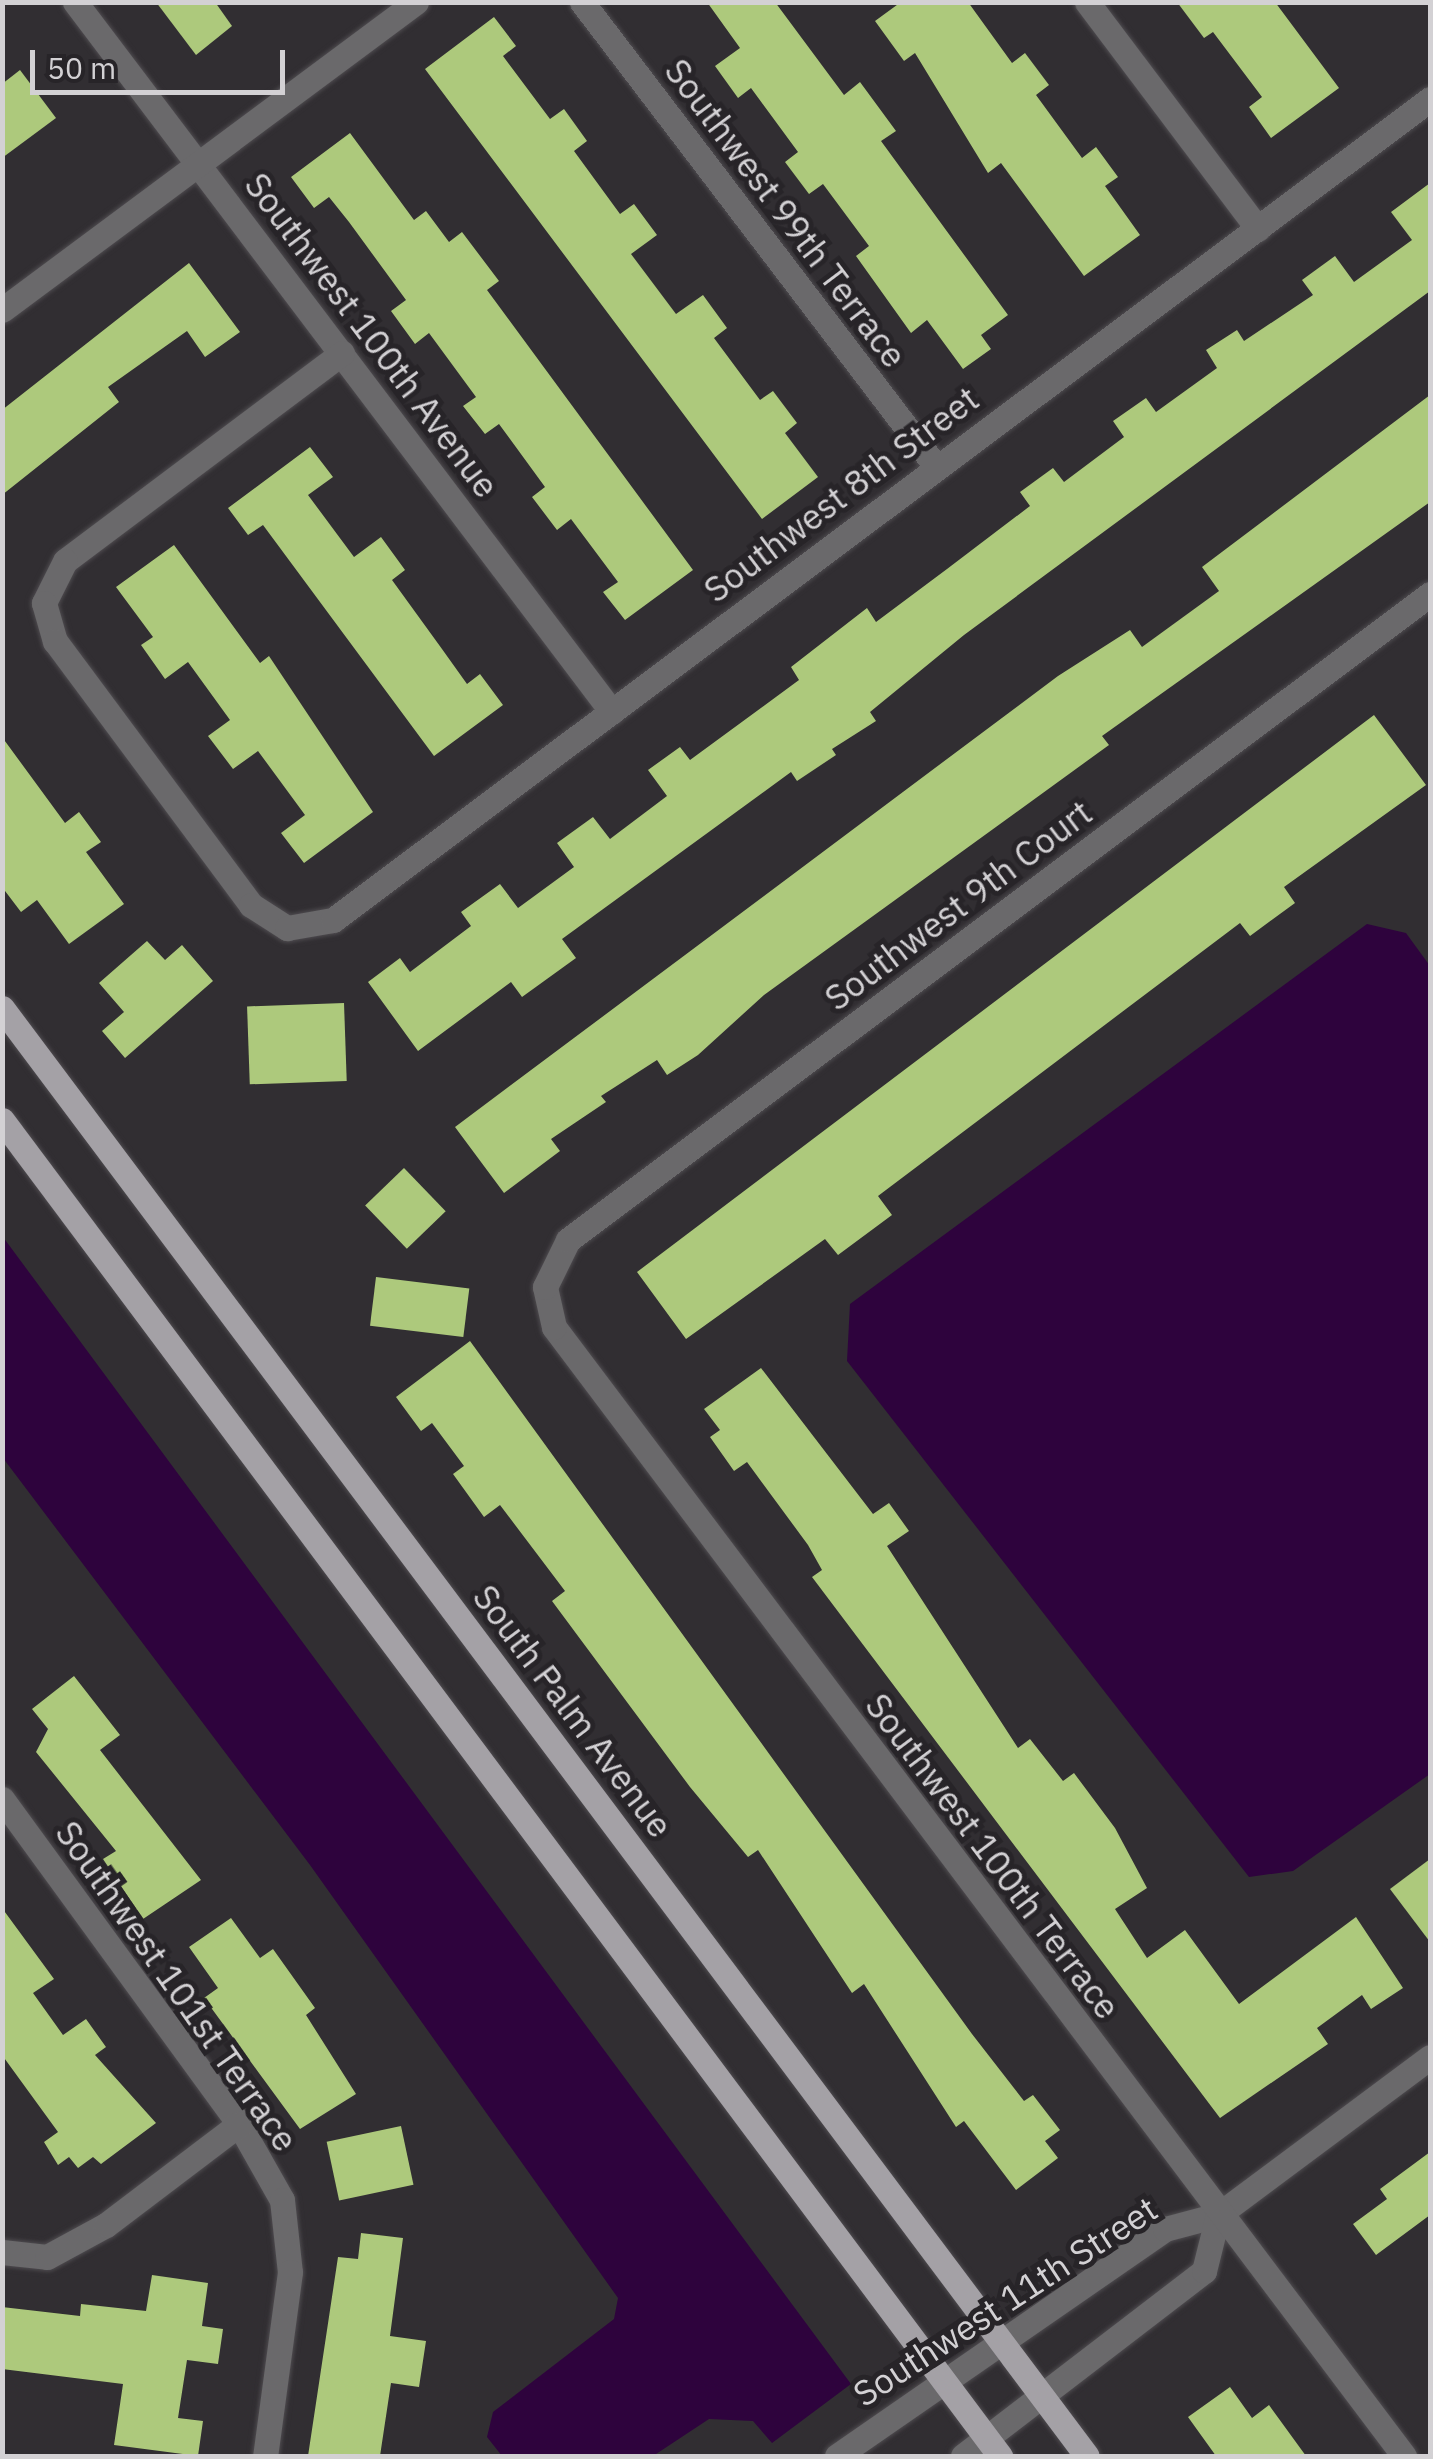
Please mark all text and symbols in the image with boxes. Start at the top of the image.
scale bar [35,30,290,92]
text: 50 m [47,48,116,87]
street label: Southwest 99th Terrace [656,50,916,376]
street label: Southwest 100th Avenue [236,164,508,506]
street label: Southwest 8th Street [696,377,986,611]
street label: Southwest 9th Court [816,791,1100,1019]
street label: South Palm Avenue [464,1577,682,1845]
street label: Southwest 100th Terrace [857,1685,1129,2027]
street label: Southwest 101st Terrace [47,1813,307,2159]
street label: Southwest 11th Street [845,2187,1165,2415]

